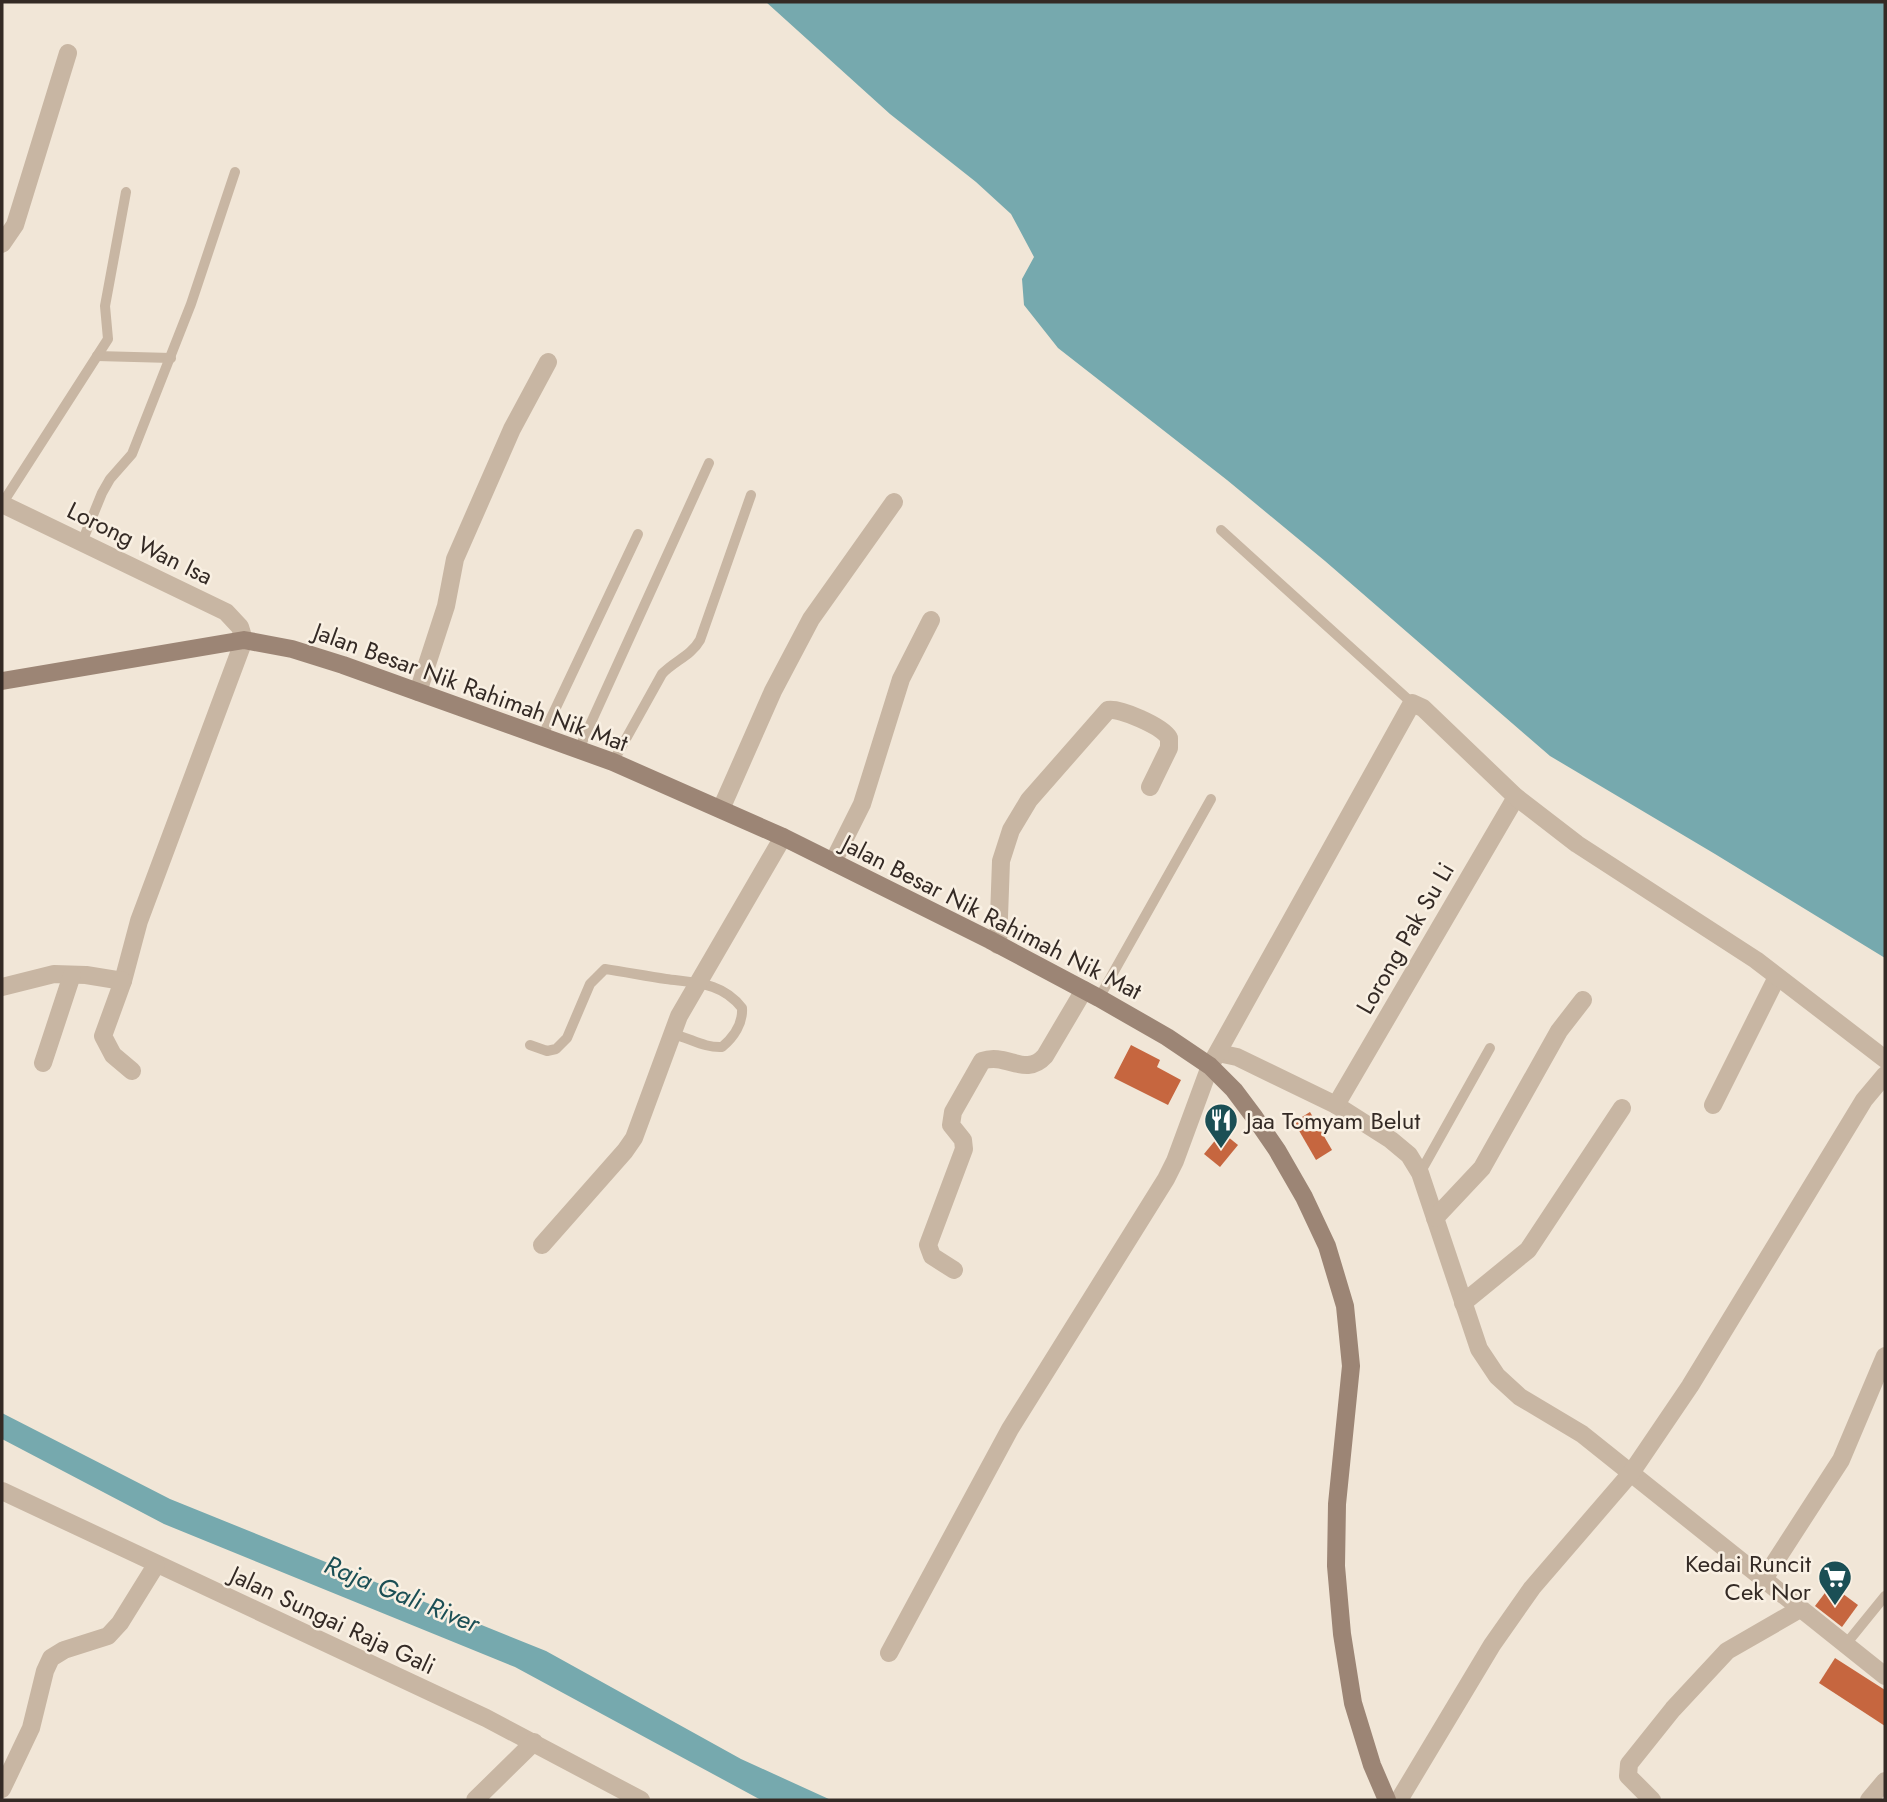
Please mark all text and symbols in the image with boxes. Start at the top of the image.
street label: Lorong Wan Isa [61,493,219,593]
street label: Jalan Besar Nik Rahimah Nik Mat [306,613,633,760]
street label: Jalan Besar Nik Rahimah Nik Mat [833,825,1148,1008]
street label: Lorong Pak Su Li [1347,856,1463,1020]
restaurant icon: Jaa Tomyam Belut [1202,1101,1240,1150]
place label: Jaa Tomyam Belut [1243,1103,1420,1138]
water label: Raja Gali River [319,1546,486,1643]
place label: Kedai Runcit Cek Nor [1685,1546,1812,1609]
street label: Jalan Sungai Raja Gali [222,1556,441,1683]
supermarket icon: Kedai Runcit Cek Nor [1816,1558,1854,1607]

